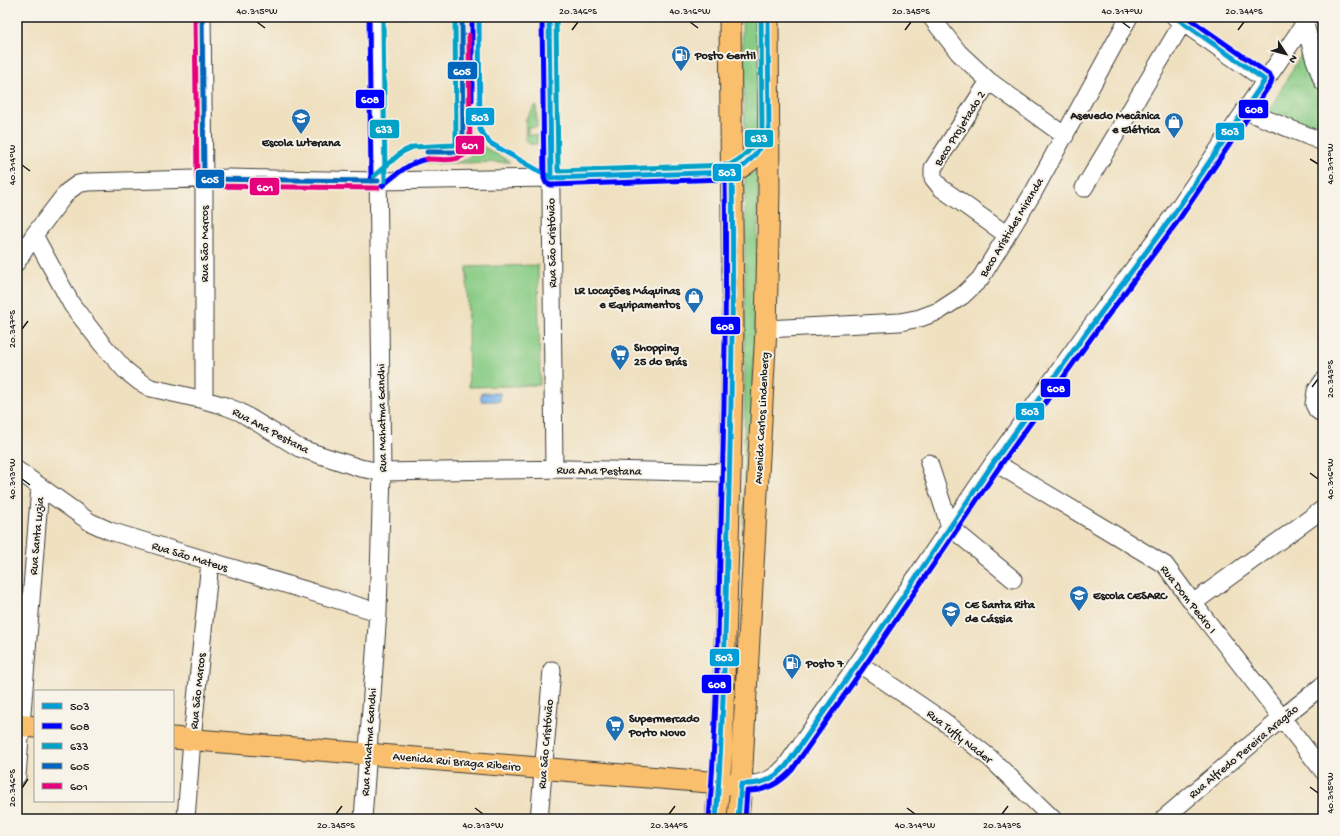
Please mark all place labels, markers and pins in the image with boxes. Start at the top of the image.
fuel station icon: Posto Gentil [670,44,692,72]
place label: Posto Gentil [694,50,756,64]
school or university icon: Escola Luterana [290,107,312,135]
place label: Asevedo Mecânica e Elétrica [1069,110,1161,138]
shop icon: Asevedo Mecânica e Elétrica [1163,111,1185,139]
place label: Escola Luterana [261,137,342,151]
place label: LR Locações Máquinas e Equipamentos [574,285,681,313]
shop icon: LR Locações Máquinas e Equipamentos [683,286,705,314]
place label: Shopping 25 do Brás [634,342,687,370]
supermarket icon: Shopping 25 do Brás [609,343,631,371]
school or university icon: Escola CESARC [1068,584,1090,612]
place label: Escola CESARC [1092,590,1168,604]
place label: CE Santa Rita de Cássia [964,599,1036,627]
school or university icon: CE Santa Rita de Cássia [940,600,962,628]
fuel station icon: Posto 7 [781,652,803,680]
place label: Posto 7 [805,658,844,672]
place label: Supermercado Porto Novo [628,713,700,741]
supermarket icon: Supermercado Porto Novo [604,714,626,742]

